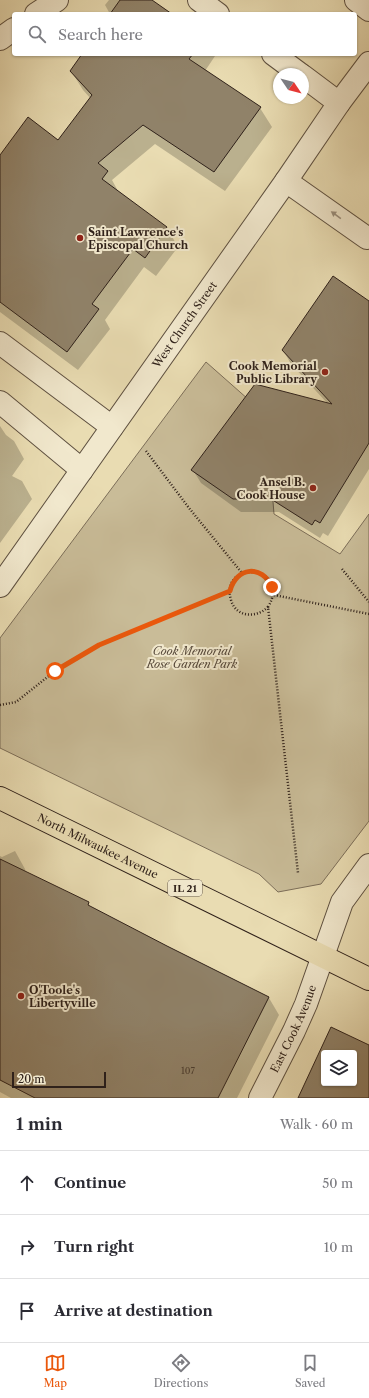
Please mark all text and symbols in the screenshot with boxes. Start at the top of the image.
search box [12,12,357,56]
icon: search [26,23,48,45]
text: Search here [58,25,143,44]
north arrow [273,68,309,104]
one-way arrow [330,211,341,219]
place label: Saint Lawrence's Episcopal Church [88,225,189,252]
marker: Saint Lawrence's Episcopal Church [75,233,85,243]
street label: West Church Street [149,279,220,371]
place label: Cook Memorial Public Library [229,359,317,386]
marker: Cook Memorial Public Library [320,367,330,377]
place label: Ansel B. Cook House [237,475,305,502]
marker: Ansel B. Cook House [308,483,318,493]
route end [263,578,281,596]
park label: Cook Memorial Rose Garden Park [146,644,238,671]
route start [46,662,64,680]
street label: North Milwaukee Avenue [35,810,161,882]
road number: IL 21 [168,880,202,896]
place label: O'Toole's Libertyville [29,983,96,1010]
street label: East Cook Avenue [267,983,319,1075]
marker: O'Toole's Libertyville [16,991,26,1001]
map controls [321,1050,357,1086]
button: layers [321,1050,357,1086]
house number: 107 [181,1065,196,1076]
scale bar [12,1070,106,1089]
text: 20 m [18,1072,44,1086]
text: 1 min [16,1114,63,1134]
text: Walk · 60 m [280,1116,353,1132]
icon: ahead [16,1172,38,1194]
text: Continue [54,1173,126,1192]
text: 50 m [322,1175,353,1191]
icon: right [16,1236,38,1258]
text: Turn right [54,1237,134,1256]
text: 10 m [324,1239,353,1255]
icon: arrive [16,1300,38,1322]
text: Arrive at destination [54,1301,213,1320]
tab: Map [43,1352,67,1390]
tab: Directions [154,1352,208,1390]
tab: Saved [295,1352,326,1390]

